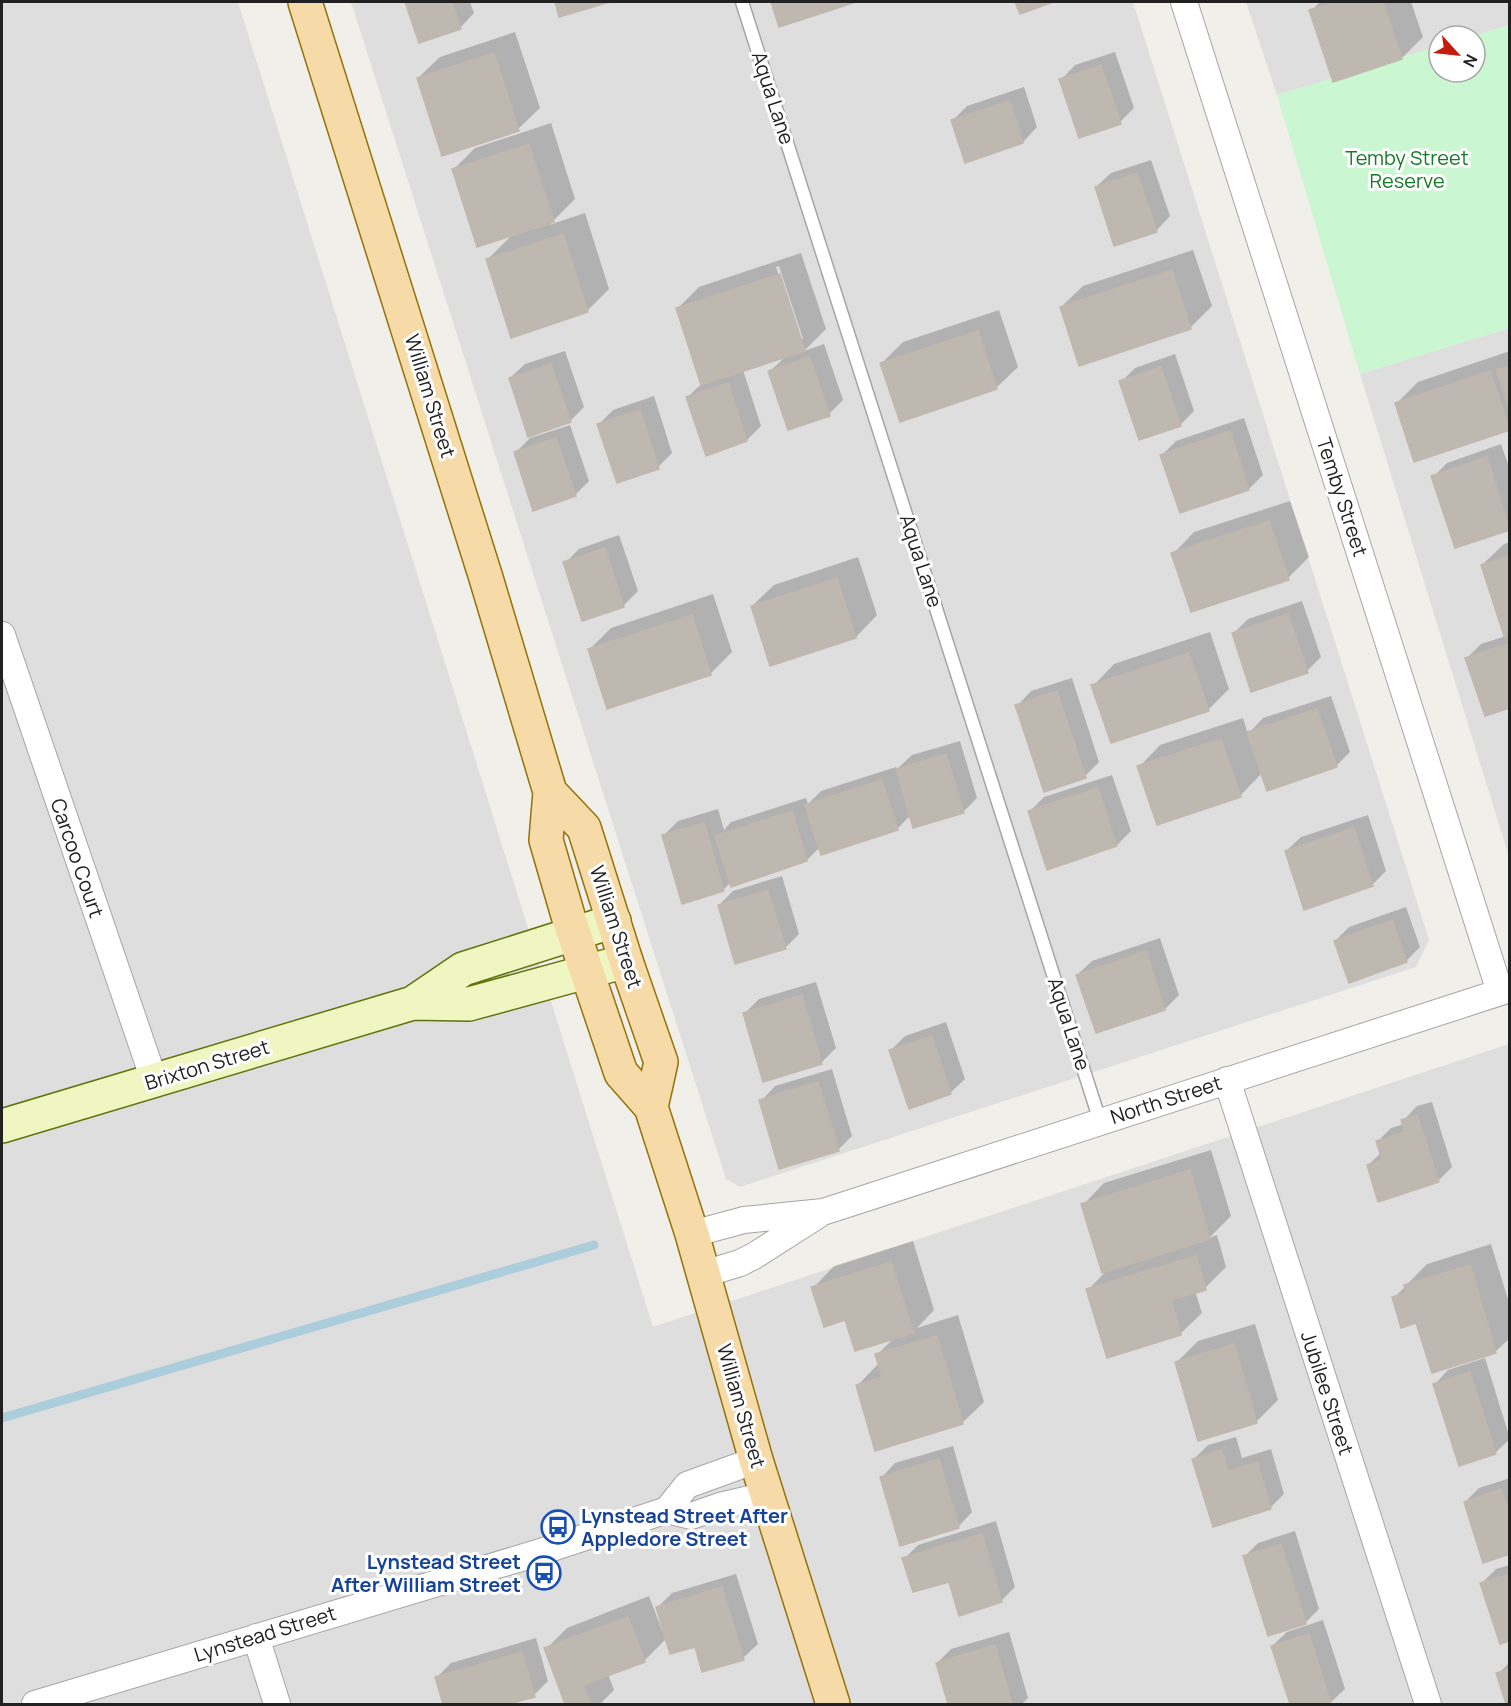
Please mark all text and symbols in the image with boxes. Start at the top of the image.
north arrow [1427,24,1487,84]
street label: Aqua Lane [746,48,801,148]
text: N [1458,51,1483,71]
park label: Temby Street Reserve [1345,144,1469,194]
street label: William Street [399,331,462,461]
street label: Temby Street [1311,434,1374,560]
street label: Aqua Lane [894,511,949,611]
street label: Carcoo Court [45,795,110,921]
street label: William Street [584,862,649,992]
street label: Aqua Lane [1042,974,1097,1074]
street label: Brixton Street [141,1033,272,1096]
street label: North Street [1107,1069,1225,1130]
street label: Jubilee Street [1295,1328,1360,1458]
street label: William Street [711,1341,772,1471]
place label: Lynstead Street After Appledore Street [581,1502,788,1552]
bus stop icon: Lynstead Street After Appledore Street [540,1509,576,1545]
place label: Lynstead Street After William Street [331,1548,521,1598]
bus stop icon: Lynstead Street After William Street [526,1555,562,1591]
street label: Lynstead Street [191,1599,339,1668]

